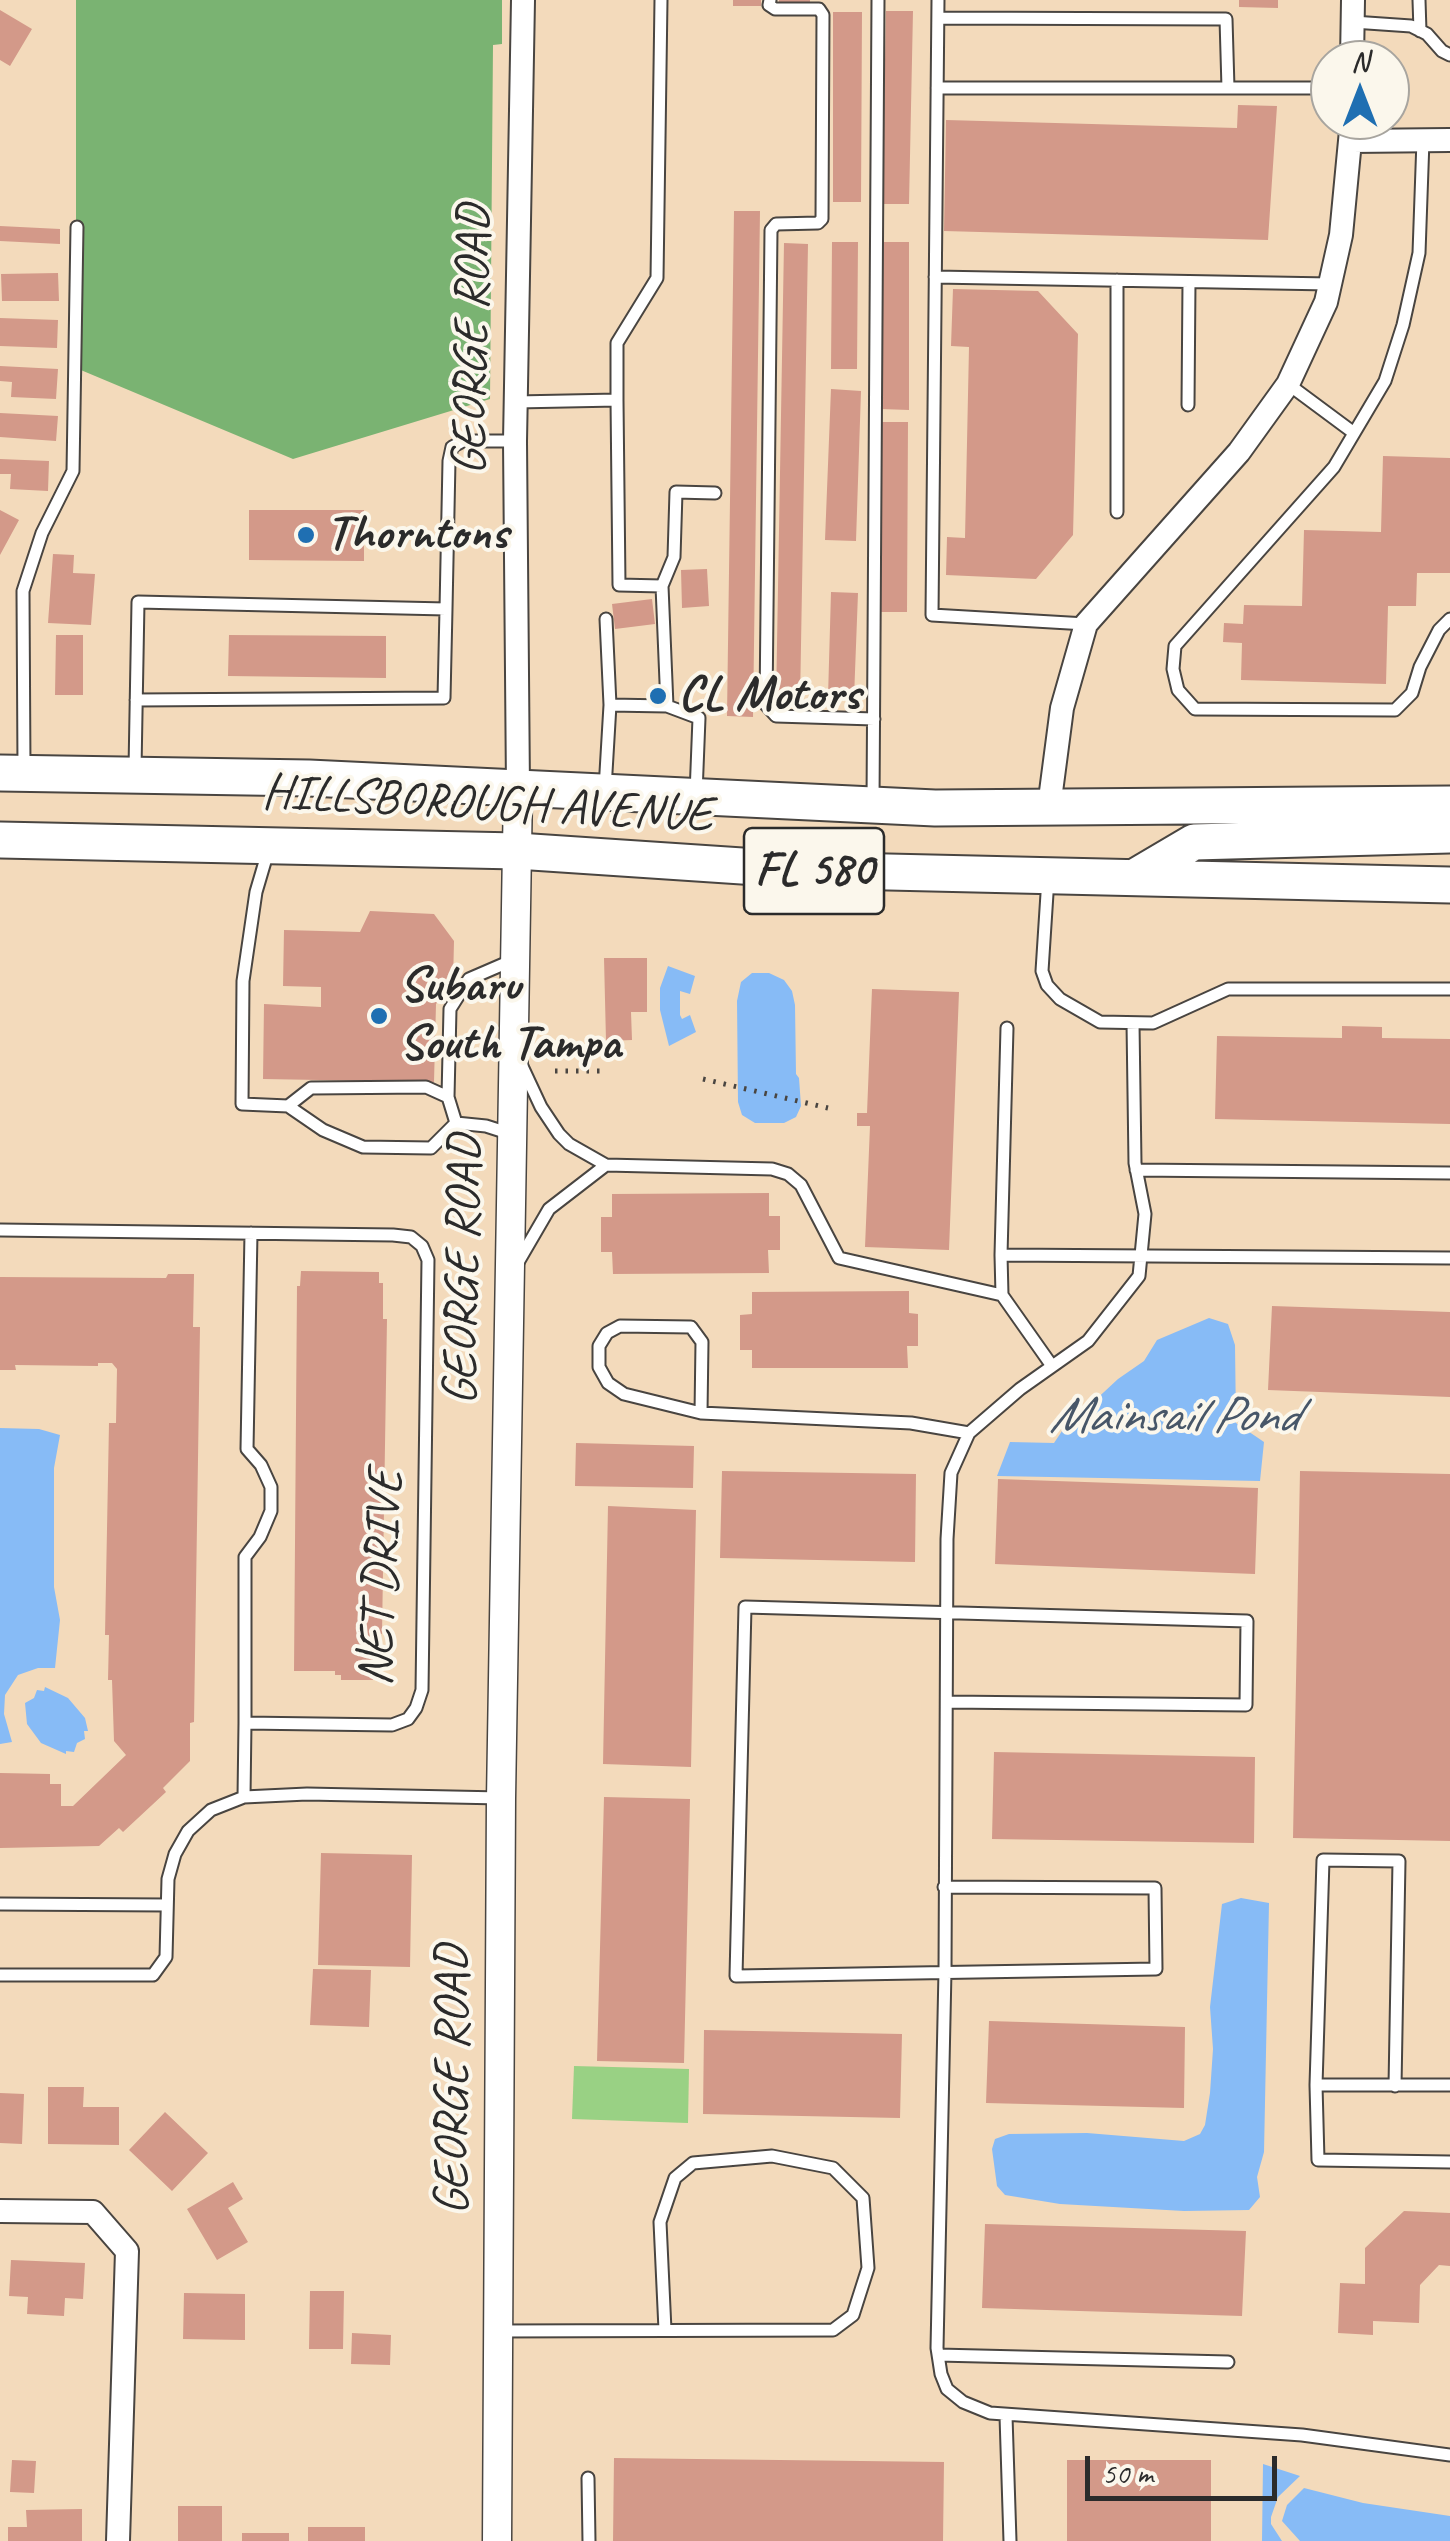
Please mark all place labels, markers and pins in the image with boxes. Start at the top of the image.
place label: Thorntons [326,505,508,565]
marker: Thorntons [295,524,317,546]
place label: CL Motors [678,666,860,726]
marker: CL Motors [647,685,669,707]
place label: Subaru South Tampa [399,957,620,1074]
marker: Subaru South Tampa [368,1005,390,1027]

